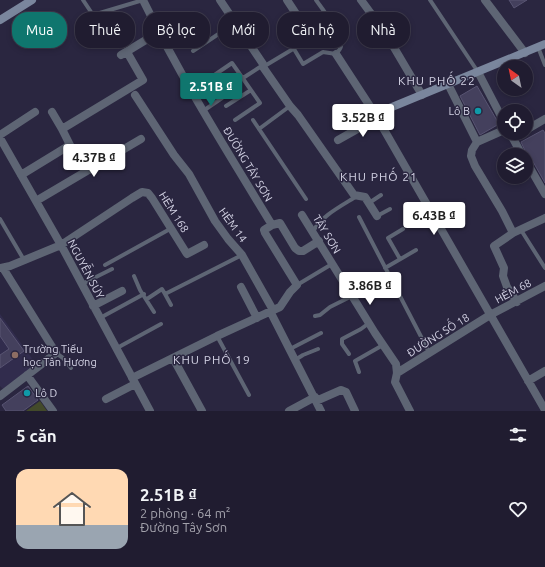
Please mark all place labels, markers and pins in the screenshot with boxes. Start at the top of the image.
pin: 2.51B ₫ [174,73,248,107]
pin: 3.52B ₫ [326,104,400,138]
place label: Lô B [448,105,470,117]
marker: Lô B [473,106,483,116]
pin: 4.37B ₫ [57,144,131,178]
pin: 6.43B ₫ [397,202,471,236]
pin: 3.86B ₫ [333,272,407,306]
place label: Trường Tiểu học Tân Hương [23,343,97,369]
marker: Trường Tiểu học Tân Hương [10,350,20,360]
place label: Lô D [35,387,58,399]
marker: Lô D [22,388,32,398]

